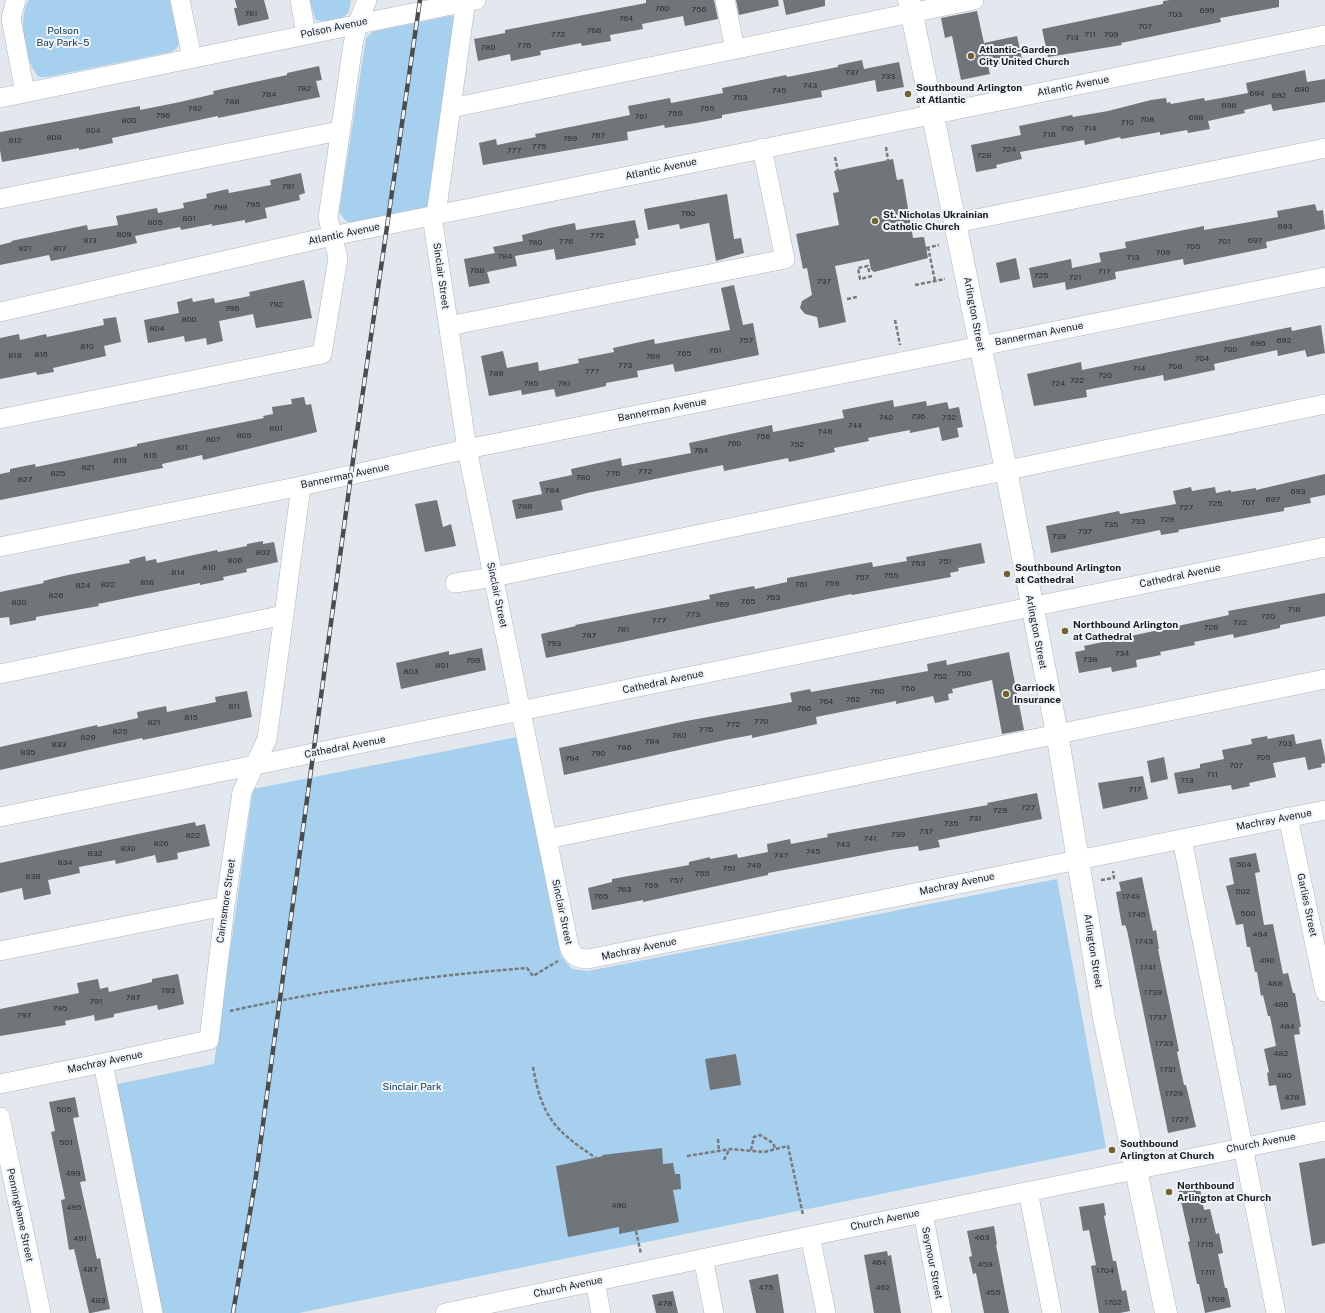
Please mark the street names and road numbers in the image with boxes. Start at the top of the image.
street label: Polson Avenue [299,15,369,41]
street label: Atlantic Avenue [1036,73,1110,99]
street label: Atlantic Avenue [624,156,698,182]
street label: Atlantic Avenue [307,221,381,247]
street label: Sinclair Street [430,242,452,310]
street label: Arlington Street [961,276,987,352]
street label: Bannerman Avenue [994,320,1084,348]
street label: Bannerman Avenue [617,396,707,424]
street label: Bannerman Avenue [300,461,390,491]
street label: Sinclair Street [484,561,510,629]
street label: Cathedral Avenue [1138,562,1222,590]
street label: Arlington Street [1023,594,1049,670]
street label: Cathedral Avenue [621,668,705,696]
street label: Cathedral Avenue [303,733,387,761]
street label: Machray Avenue [1235,807,1313,833]
street label: Cairnsmore Street [214,858,238,944]
street label: Machray Avenue [918,870,996,898]
street label: Garlies Street [1294,872,1320,938]
street label: Sinclair Street [549,878,575,946]
street label: Arlington Street [1081,913,1105,989]
street label: Machray Avenue [600,935,678,963]
street label: Machray Avenue [66,1048,144,1076]
street label: Church Avenue [1225,1130,1297,1156]
street label: Penninghame Street [4,1167,36,1263]
street label: Church Avenue [849,1207,921,1233]
street label: Seymour Street [919,1226,945,1300]
street label: Church Avenue [532,1274,604,1300]

